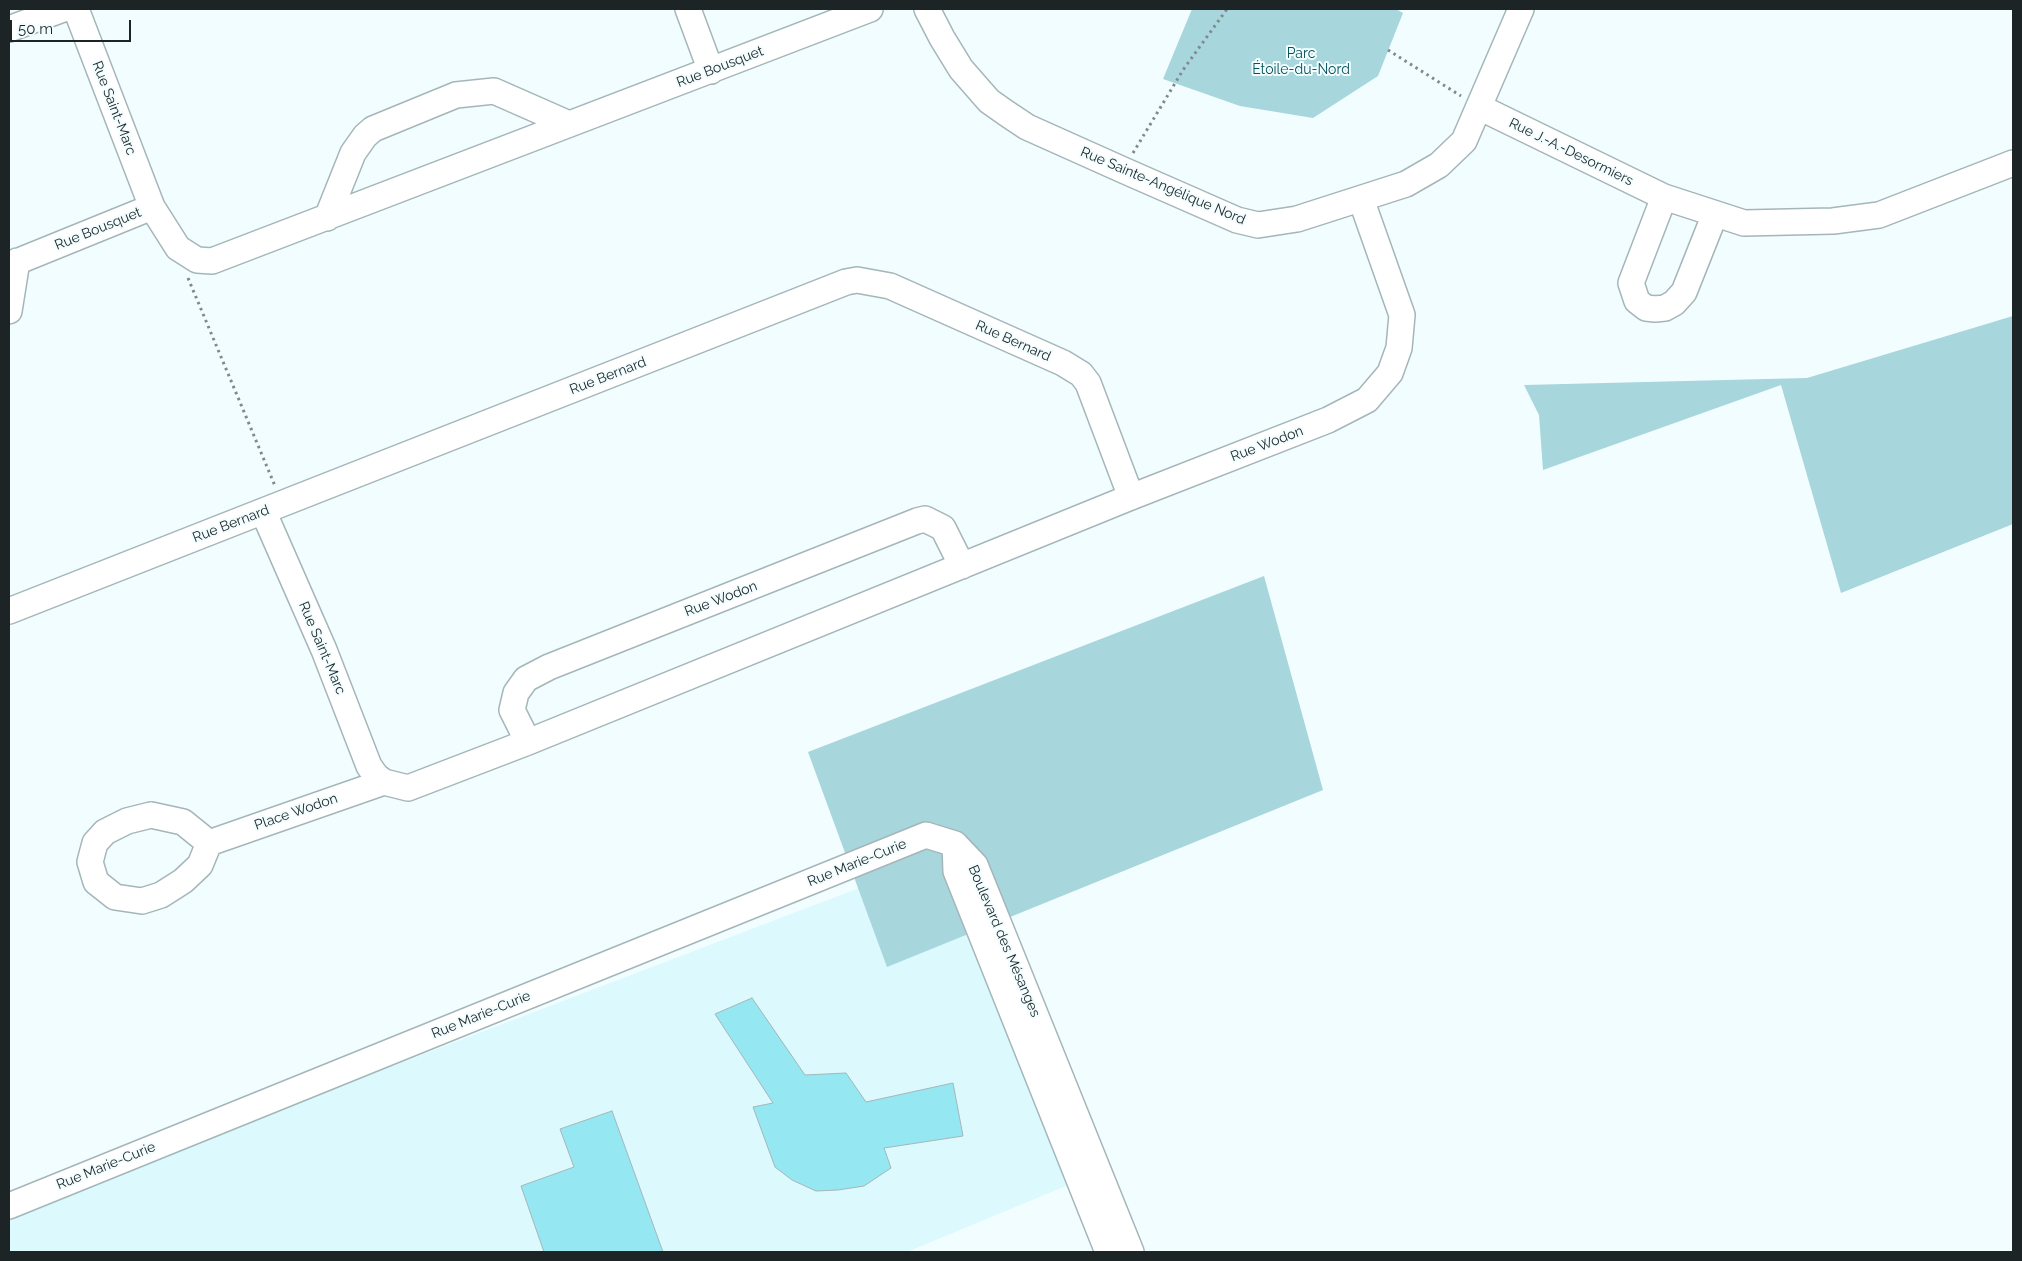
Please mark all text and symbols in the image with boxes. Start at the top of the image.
scale bar [12,10,134,42]
text: 50 m [18,20,53,38]
street label: Rue Bousquet [674,43,766,91]
park label: Parc Étoile-du-Nord [1252,46,1350,78]
street label: Rue Saint-Marc [88,59,140,157]
street label: Rue J.-A.-Desormiers [1506,115,1636,189]
street label: Rue Sainte-Angélique Nord [1078,144,1248,228]
street label: Rue Bousquet [52,204,144,254]
street label: Rue Bernard [973,317,1053,365]
street label: Rue Bernard [567,354,649,398]
street label: Rue Wodon [1228,422,1306,466]
street label: Rue Bernard [190,502,272,546]
street label: Rue Wodon [682,577,760,621]
street label: Rue Saint-Marc [295,599,349,697]
street label: Place Wodon [252,790,340,834]
street label: Rue Marie-Curie [805,836,909,890]
street label: Boulevard des Mésanges [964,862,1044,1020]
street label: Rue Marie-Curie [429,988,533,1042]
street label: Rue Marie-Curie [54,1139,158,1193]

